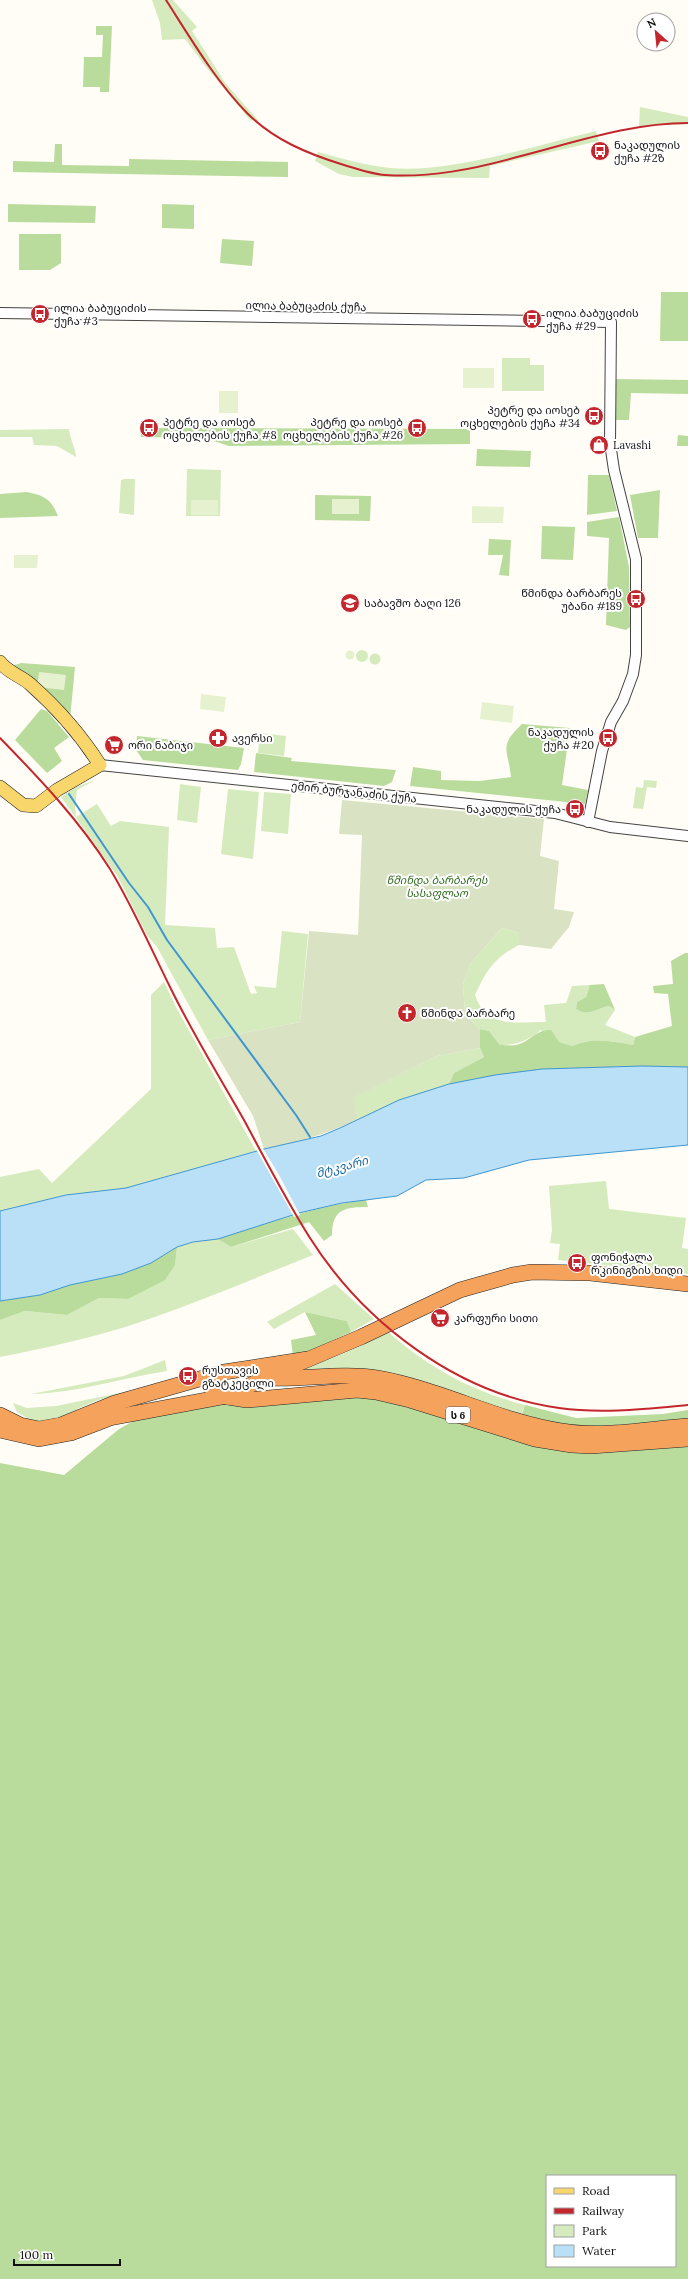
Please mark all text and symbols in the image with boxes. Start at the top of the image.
north arrow [636,12,676,52]
text: N [644,15,659,31]
place label: ნაკადულის ქუჩა #2ზ [614,138,680,165]
bus stop icon: ნაკადულის ქუჩა #2ზ [589,140,611,162]
street label: ილია ბაბუცაძის ქუჩა [246,298,366,314]
place label: ილია ბაბუციძის ქუჩა #3 [54,301,147,328]
bus stop icon: ილია ბაბუციძის ქუჩა #3 [29,303,51,325]
place label: ილია ბაბუციძის ქუჩა #29 [546,306,639,333]
bus stop icon: ილია ბაბუციძის ქუჩა #29 [521,308,543,330]
place label: პეტრე და იოსებ ოცხელების ქუჩა #34 [460,403,580,430]
bus stop icon: პეტრე და იოსებ ოცხელების ქუჩა #34 [583,405,605,427]
place label: პეტრე და იოსებ ოცხელების ქუჩა #8 [163,415,277,442]
place label: პეტრე და იოსებ ოცხელების ქუჩა #26 [283,415,403,442]
bus stop icon: პეტრე და იოსებ ოცხელების ქუჩა #8 [138,417,160,439]
bus stop icon: პეტრე და იოსებ ოცხელების ქუჩა #26 [406,417,428,439]
shop icon: Lavashi [588,434,610,456]
place label: Lavashi [613,438,651,452]
place label: წმინდა ბარბარეს უბანი #189 [521,586,622,613]
bus stop icon: წმინდა ბარბარეს უბანი #189 [625,588,647,610]
school or university icon: საბავშო ბაღი 126 [339,592,361,614]
place label: საბავშო ბაღი 126 [364,596,461,610]
place label: ნაკადულის ქუჩა #20 [528,725,594,752]
pharmacy icon: ავერსი [207,727,229,749]
bus stop icon: ნაკადულის ქუჩა #20 [597,727,619,749]
place label: ავერსი [232,731,272,745]
supermarket icon: ორი ნაბიჯი [103,734,125,756]
place label: ორი ნაბიჯი [128,738,193,752]
street label: ემირ ბურჯანაძის ქუჩა [290,778,418,806]
bus stop icon: ნაკადულის ქუჩა [564,798,586,820]
place label: ნაკადულის ქუჩა [466,802,561,816]
park label: წმინდა ბარბარეს სასაფლაო [387,873,488,900]
church icon: წმინდა ბარბარე [396,1002,418,1024]
place label: წმინდა ბარბარე [421,1006,515,1020]
water label: მტკვარი [314,1152,370,1181]
place label: ფონიჭალა რკინიგზის ხიდი [591,1250,683,1277]
bus stop icon: ფონიჭალა რკინიგზის ხიდი [566,1252,588,1274]
supermarket icon: კარფური სითი [429,1307,451,1329]
place label: კარფური სითი [454,1311,538,1325]
place label: რუსთავის გზატკეცილი [202,1363,274,1390]
bus stop icon: რუსთავის გზატკეცილი [177,1365,199,1387]
road number: ს 6 [446,1407,470,1423]
legend [546,2175,676,2267]
text: Road [582,2183,610,2198]
text: Railway [582,2203,625,2218]
text: Park [582,2223,608,2238]
scale bar [14,2241,120,2267]
text: Water [582,2243,617,2258]
text: 100 m [20,2247,53,2262]

